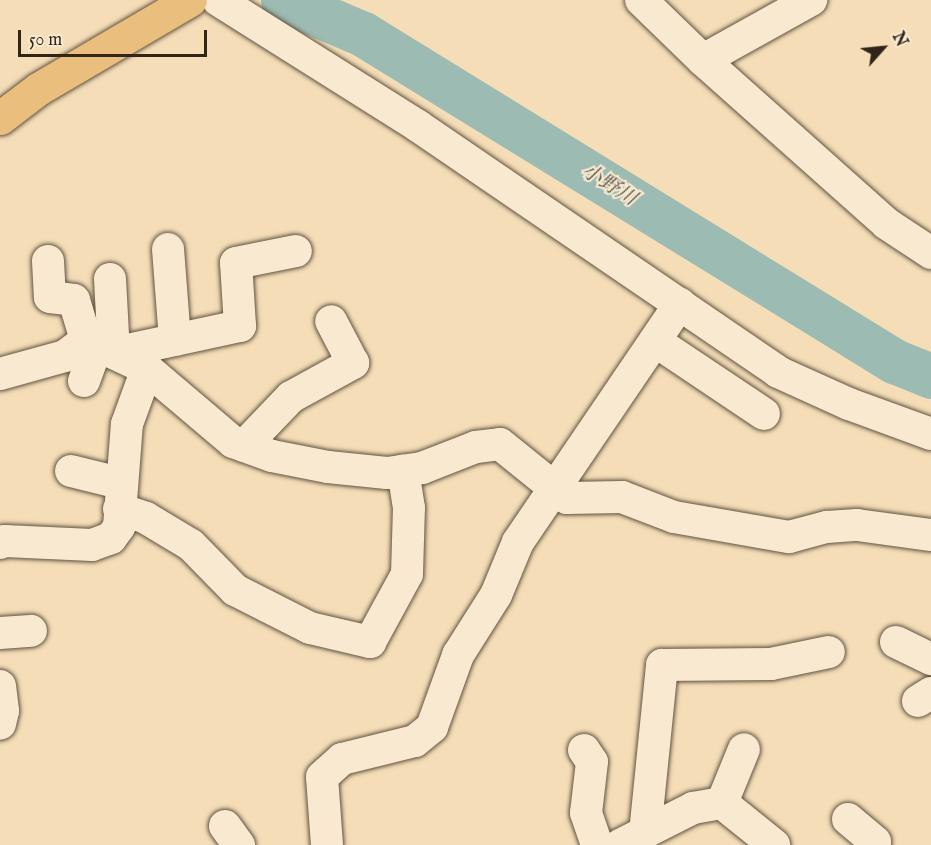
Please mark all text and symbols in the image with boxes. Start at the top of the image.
scale bar [21,18,210,56]
north arrow [853,18,913,78]
text: 50 m [29,29,62,52]
text: N [887,29,911,51]
water label: 小野川 [577,159,641,211]

